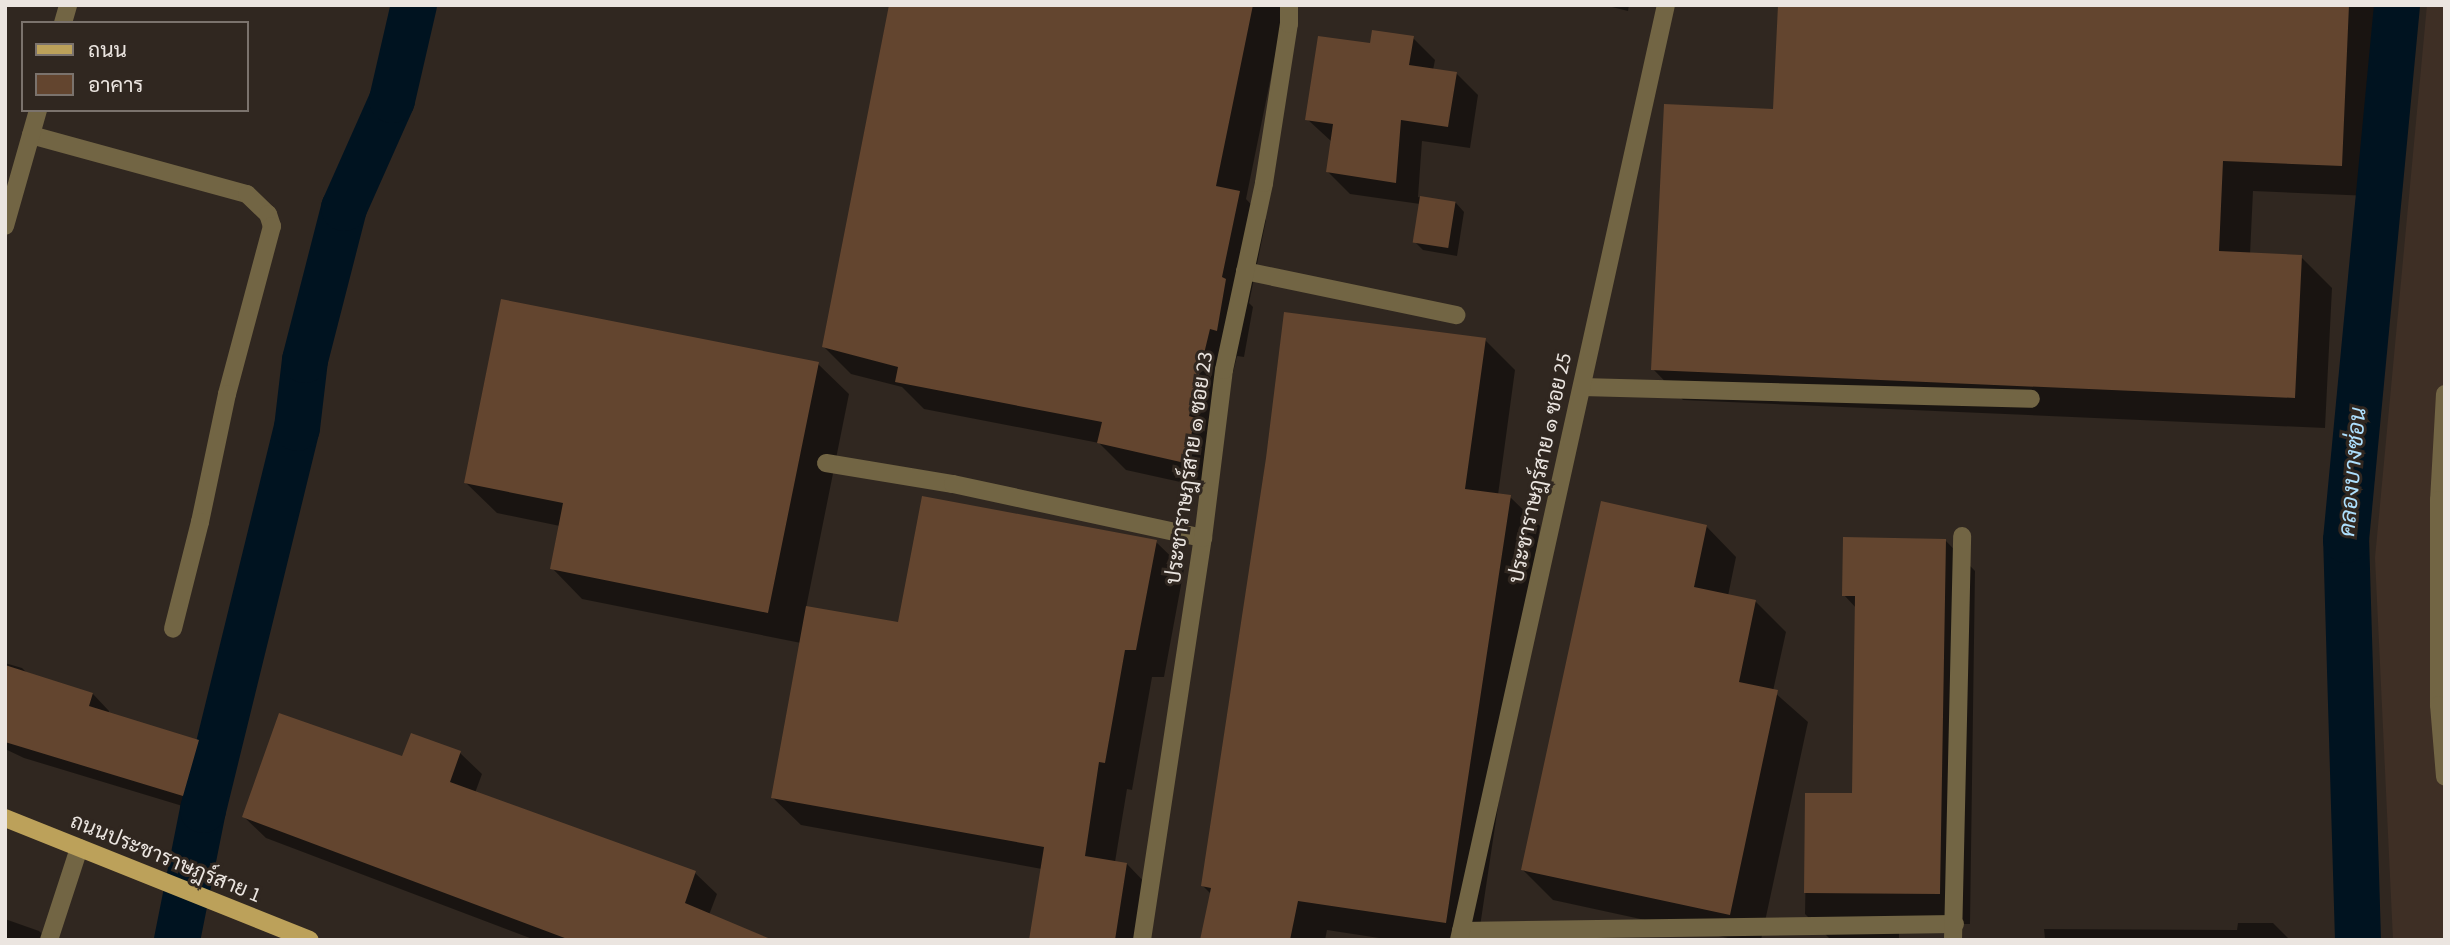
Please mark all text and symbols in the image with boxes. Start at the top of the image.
legend [21,21,248,112]
text: ถนน [88,35,127,65]
text: อาคาร [88,70,144,100]
street label: ประชาราษฎร์สาย ๑ ซอย 23 [1160,350,1218,586]
street label: ประชาราษฎร์สาย ๑ ซอย 25 [1503,350,1577,586]
water label: คลองบางซ่อน [2334,406,2372,538]
street label: ถนนประชาราษฎร์สาย 1 [67,808,265,908]

